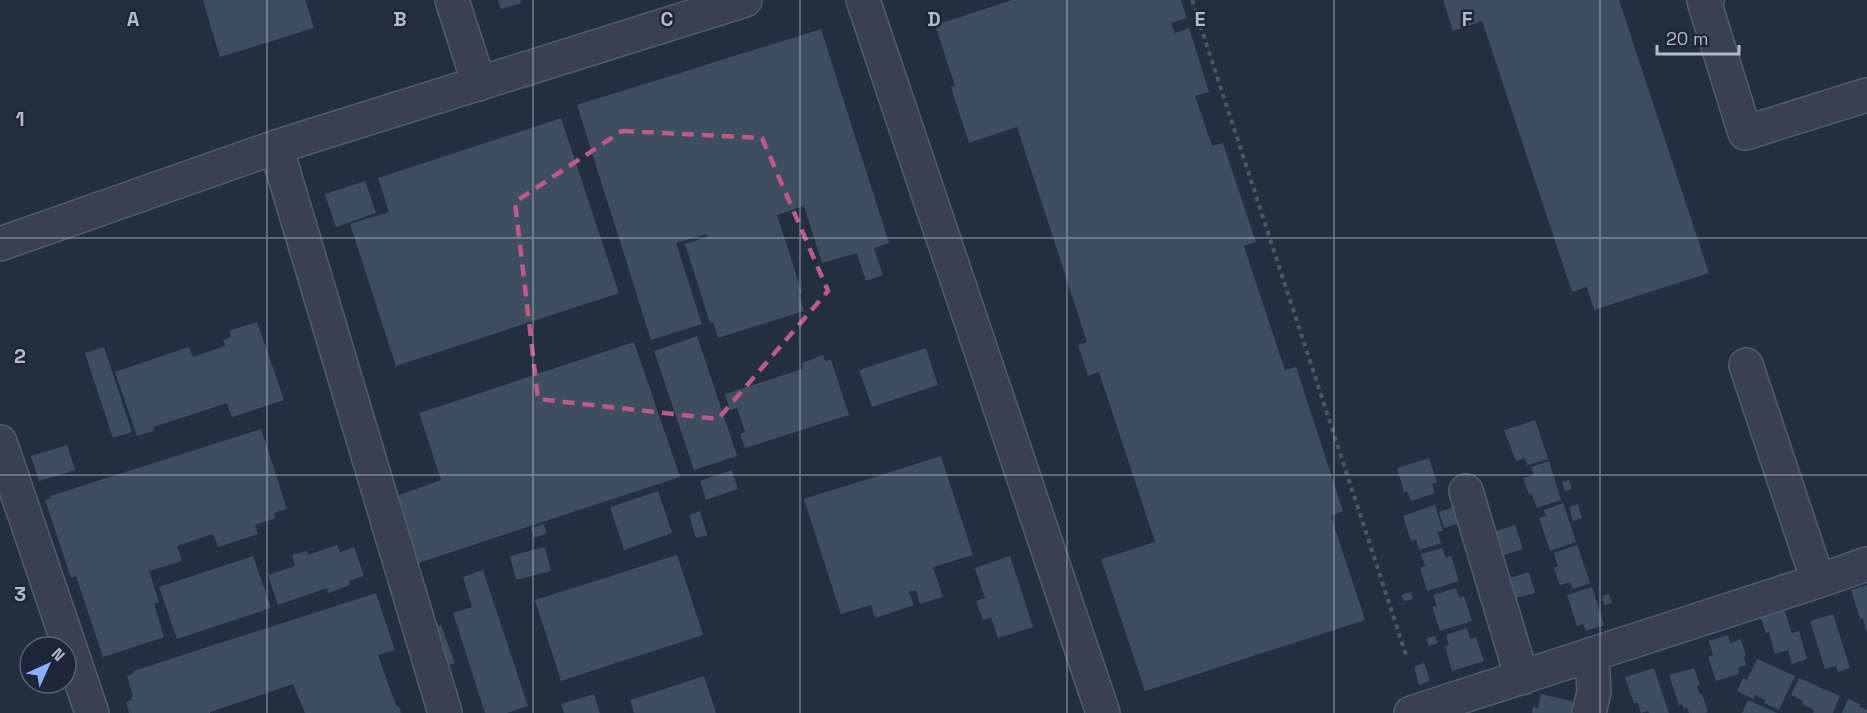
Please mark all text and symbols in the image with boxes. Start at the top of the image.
text: A [127,6,140,32]
text: B [393,6,407,32]
text: C [661,6,674,32]
text: D [927,6,941,32]
text: E [1194,6,1206,32]
text: F [1462,6,1473,32]
scale bar [1657,18,1740,56]
text: 20 m [1666,27,1709,50]
text: 1 [15,106,25,132]
text: 2 [14,343,26,369]
text: 3 [14,581,26,607]
north arrow [18,635,78,695]
text: N [47,644,69,666]

